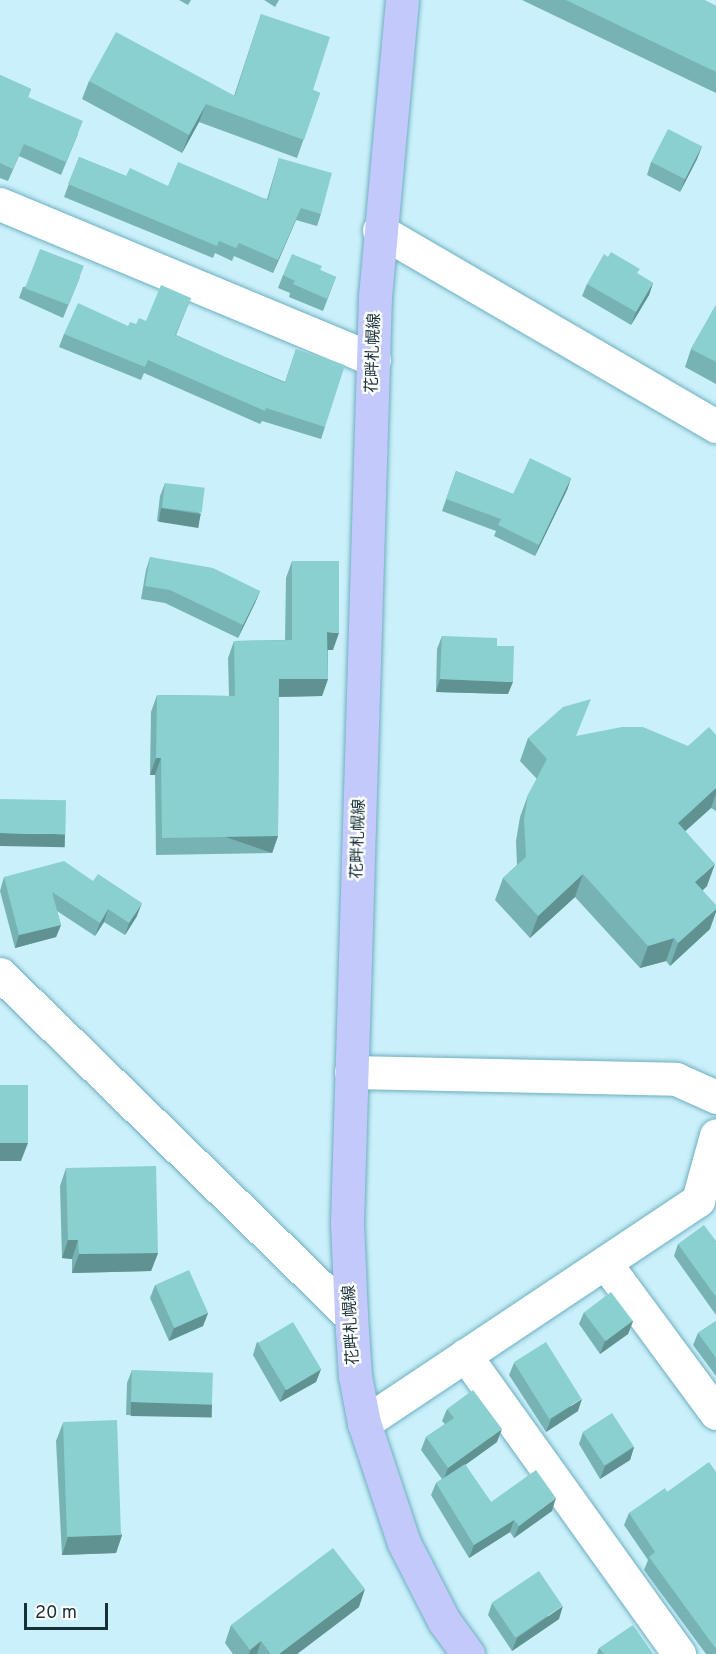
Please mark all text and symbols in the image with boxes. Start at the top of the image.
street label: 花畔札幌線 [363,313,385,393]
street label: 花畔札幌線 [348,799,370,879]
street label: 花畔札幌線 [340,1285,364,1365]
scale bar [27,1591,111,1629]
text: 20 m [35,1602,77,1625]

